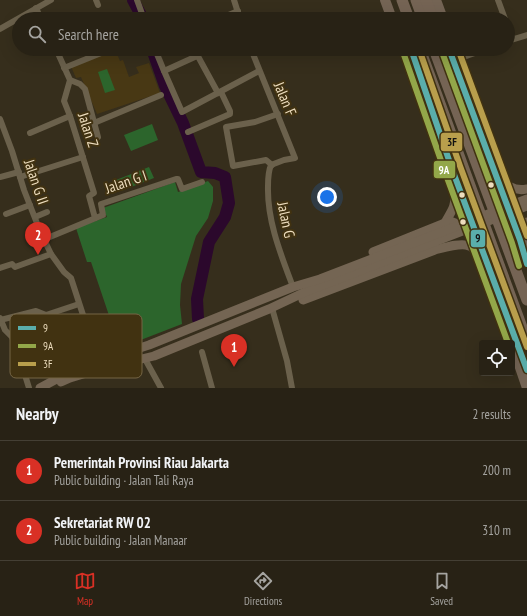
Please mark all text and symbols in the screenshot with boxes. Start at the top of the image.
search box [12,12,515,56]
icon: search [26,23,48,45]
text: Search here [58,25,119,44]
street label: Jalan F [269,78,301,119]
street label: Jalan Z [74,109,103,150]
line badge: 3F [440,132,463,152]
text: 3F [447,135,457,149]
street label: Jalan G II [20,156,53,207]
line badge: 9A [433,160,456,179]
text: 9A [439,163,450,177]
street label: Jalan G I [101,166,149,198]
unlabelled marker [486,180,496,190]
your location [317,187,337,207]
unlabelled marker [457,190,467,200]
street label: Jalan G [273,199,300,240]
unlabelled marker [458,217,468,227]
pin: 2 [25,222,51,255]
line badge: 9 [470,229,486,248]
text: 9 [475,231,481,245]
legend [10,314,142,378]
text: 9 [43,321,48,335]
pin: 1 [221,334,247,367]
text: 9A [43,339,54,353]
map controls [479,340,515,376]
button: locate [479,340,515,376]
text: 3F [43,357,53,371]
text: Nearby [16,403,59,425]
text: 2 results [472,406,511,423]
text: Pemerintah Provinsi Riau Jakarta [54,453,229,472]
text: 1 [26,462,32,479]
text: 200 m [482,462,511,479]
text: Public building · Jalan Tali Raya [54,472,194,489]
text: Sekretariat RW 02 [54,513,151,532]
text: 2 [26,522,32,539]
text: 310 m [482,522,511,539]
text: Public building · Jalan Manaar [54,532,187,549]
tab: Map [74,570,96,608]
tab: Directions [244,570,282,608]
tab: Saved [430,570,453,608]

